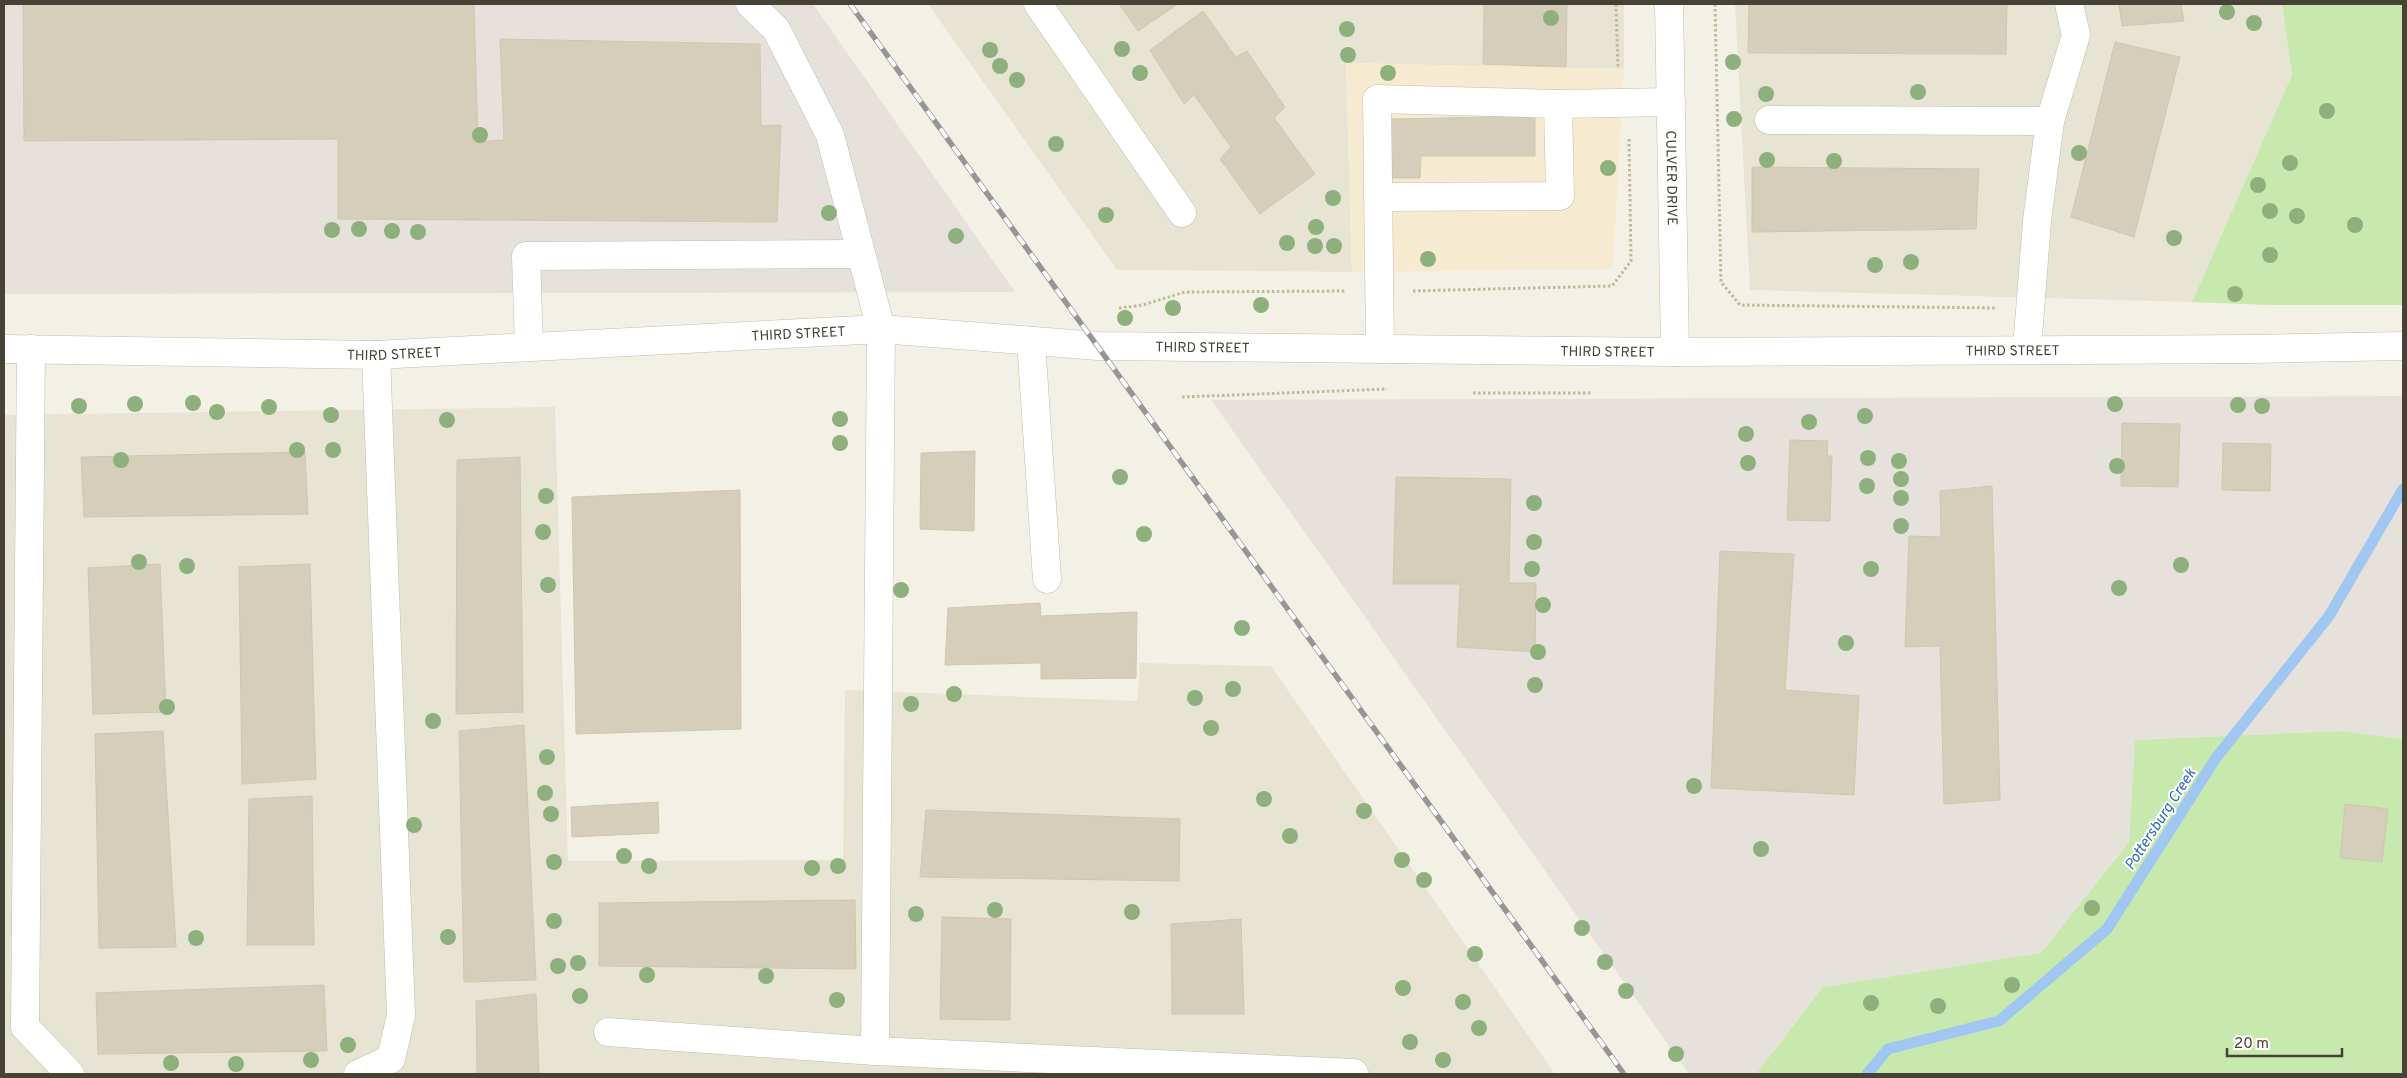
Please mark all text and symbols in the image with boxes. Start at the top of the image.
street label: CULVER DRIVE [1661,130,1680,226]
street label: THIRD STREET [751,324,846,346]
street label: THIRD STREET [1155,340,1250,358]
street label: THIRD STREET [1965,343,2060,360]
street label: THIRD STREET [1560,344,1655,362]
street label: THIRD STREET [347,345,442,365]
water label: Pottersburg Creek [2121,765,2201,874]
scale bar [2227,1026,2342,1058]
text: 20 m [2234,1035,2269,1054]

